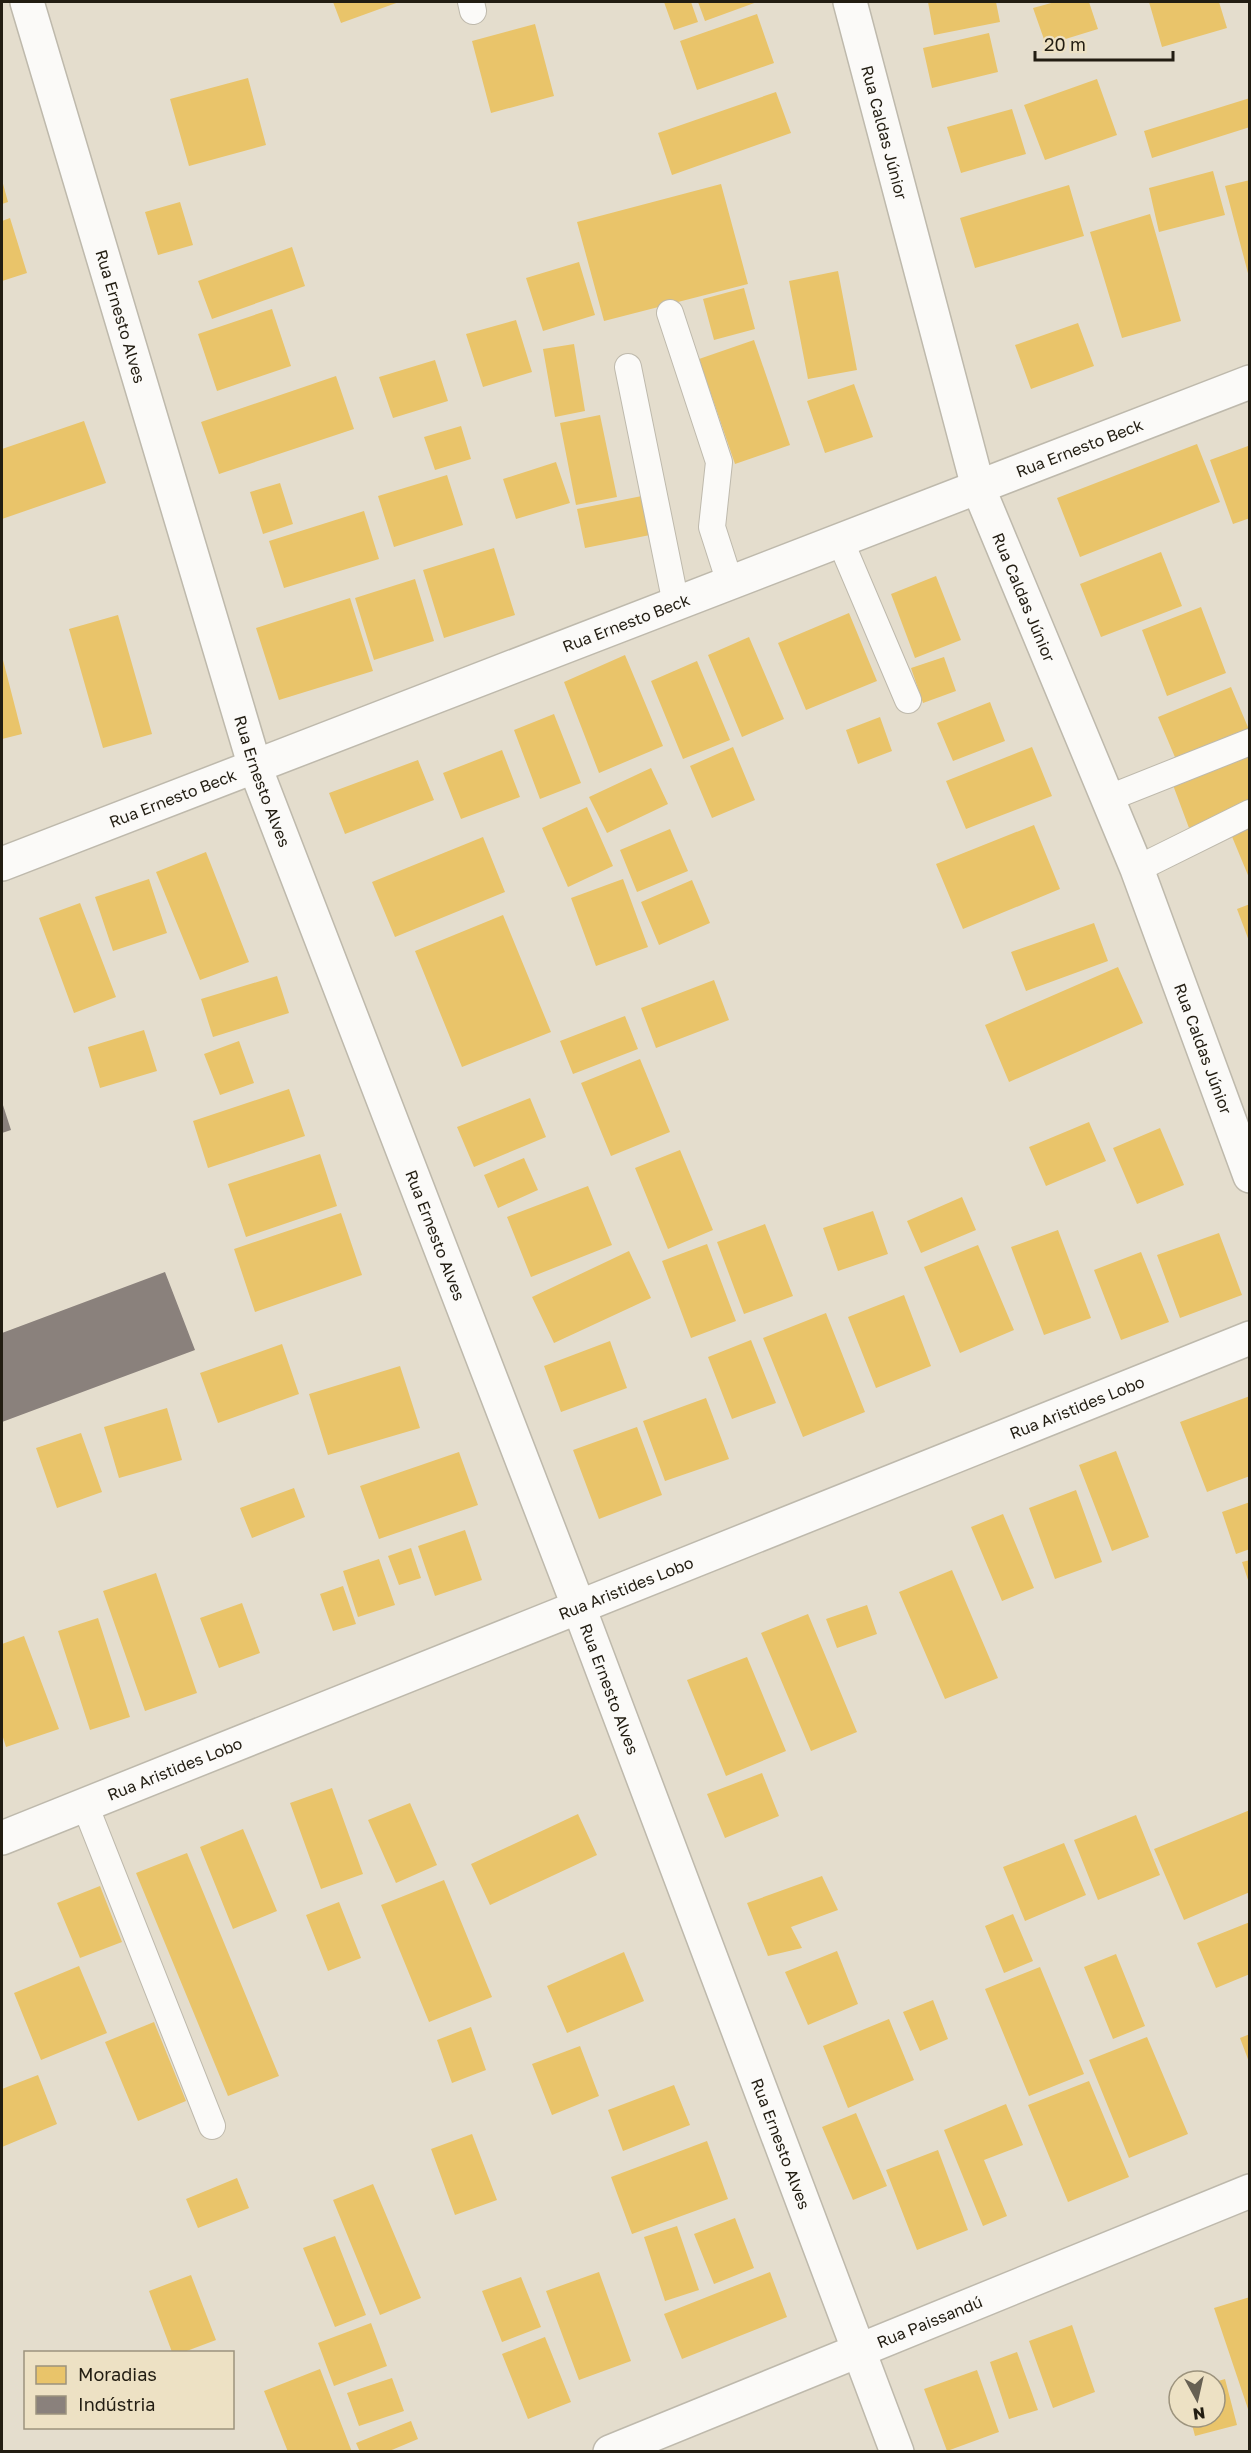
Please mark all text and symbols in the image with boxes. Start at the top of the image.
scale bar [1035,24,1173,62]
text: 20 m [1044,33,1086,55]
street label: Rua Caldas Júnior [857,63,912,202]
street label: Rua Ernesto Alves [91,247,150,386]
street label: Rua Ernesto Beck [1013,414,1146,481]
street label: Rua Caldas Júnior [988,530,1060,665]
street label: Rua Ernesto Beck [560,589,693,657]
street label: Rua Ernesto Alves [230,713,295,850]
street label: Rua Ernesto Beck [106,764,239,832]
street label: Rua Caldas Júnior [1170,981,1236,1117]
street label: Rua Ernesto Alves [401,1167,470,1303]
street label: Rua Aristides Lobo [1007,1371,1147,1443]
street label: Rua Aristides Lobo [556,1552,696,1624]
street label: Rua Ernesto Alves [576,1621,643,1757]
street label: Rua Aristides Lobo [104,1733,245,1805]
street label: Rua Ernesto Alves [747,2075,815,2212]
street label: Rua Paissandú [874,2291,985,2352]
legend [24,2351,234,2429]
text: Moradias [78,2363,157,2385]
north arrow [1167,2369,1227,2429]
text: Indústria [78,2393,155,2415]
text: N [1192,2403,1207,2425]

